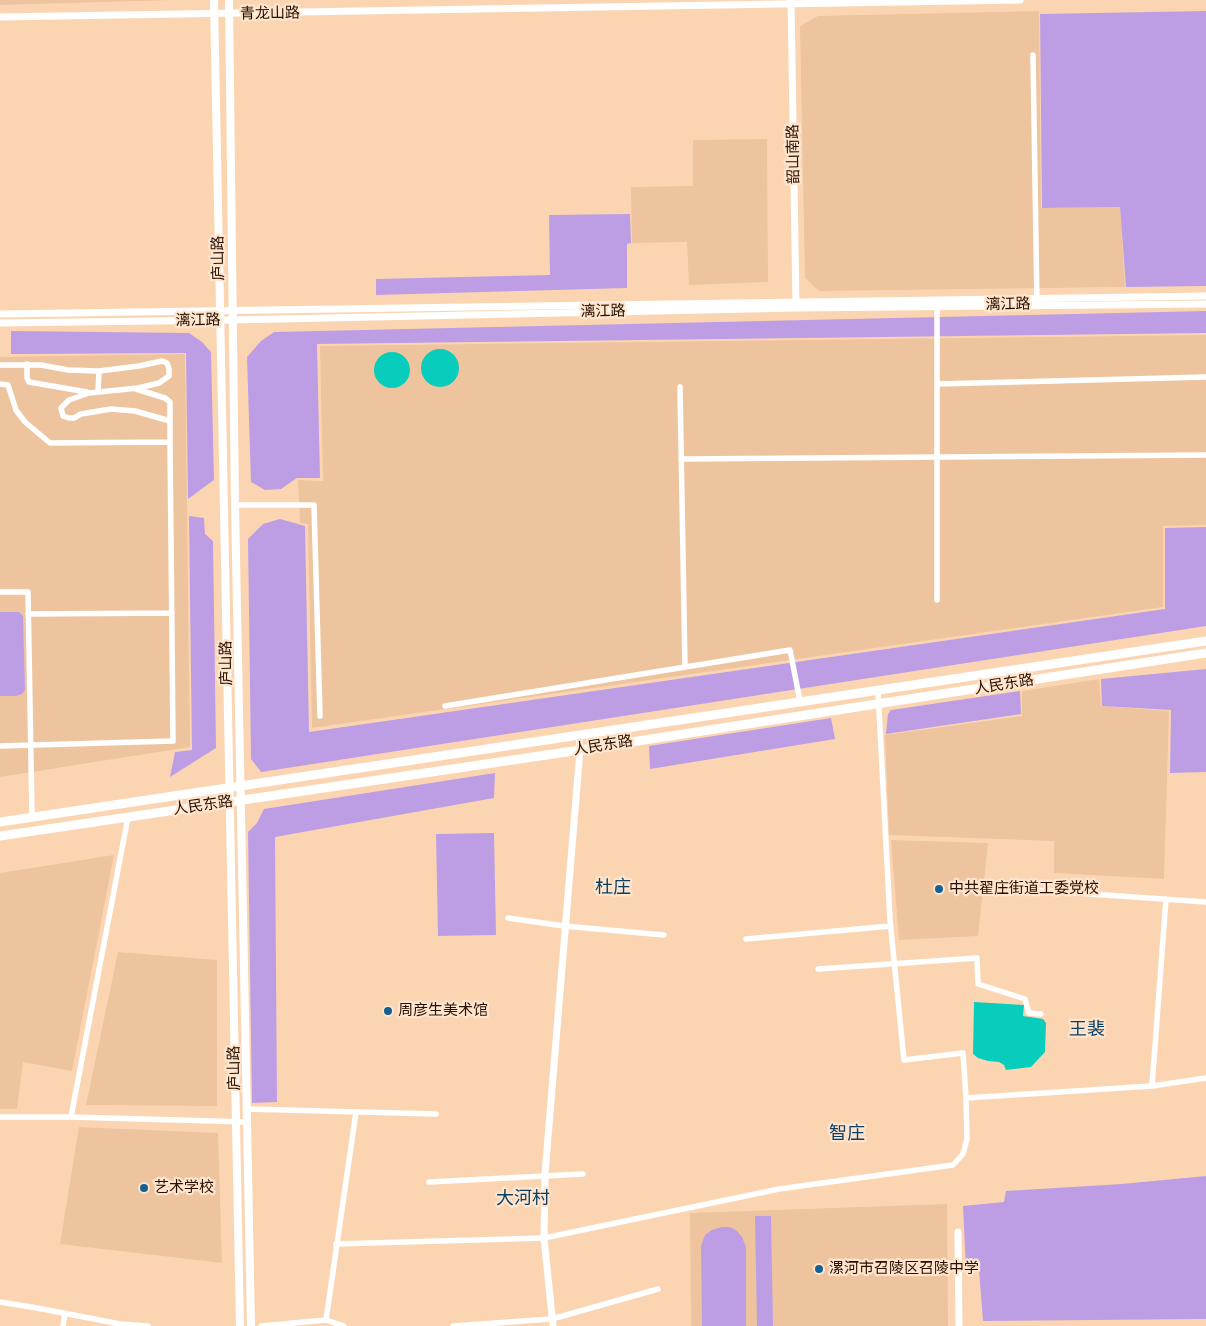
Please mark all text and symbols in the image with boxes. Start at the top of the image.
street label: 青龙山路 [240,4,300,24]
street label: 韶山南路 [784,124,804,184]
street label: 庐山路 [210,235,228,281]
street label: 漓江路 [985,296,1031,314]
street label: 漓江路 [580,303,626,321]
street label: 漓江路 [175,312,221,330]
street label: 庐山路 [218,640,236,686]
street label: 人民东路 [973,671,1035,699]
street label: 人民东路 [572,732,634,760]
street label: 人民东路 [172,793,234,819]
district label: 杜庄 [595,877,631,899]
place label: 中共翟庄街道工委党校 [949,880,1099,898]
marker: 中共翟庄街道工委党校 [933,883,945,895]
place label: 周彦生美术馆 [398,1002,488,1020]
marker: 周彦生美术馆 [382,1005,394,1017]
district label: 王裴 [1069,1019,1105,1041]
street label: 庐山路 [226,1045,244,1091]
district label: 智庄 [829,1123,865,1145]
place label: 艺术学校 [154,1179,214,1197]
marker: 艺术学校 [138,1182,150,1194]
district label: 大河村 [496,1188,550,1210]
place label: 漯河市召陵区召陵中学 [829,1260,979,1278]
marker: 漯河市召陵区召陵中学 [813,1263,825,1275]

